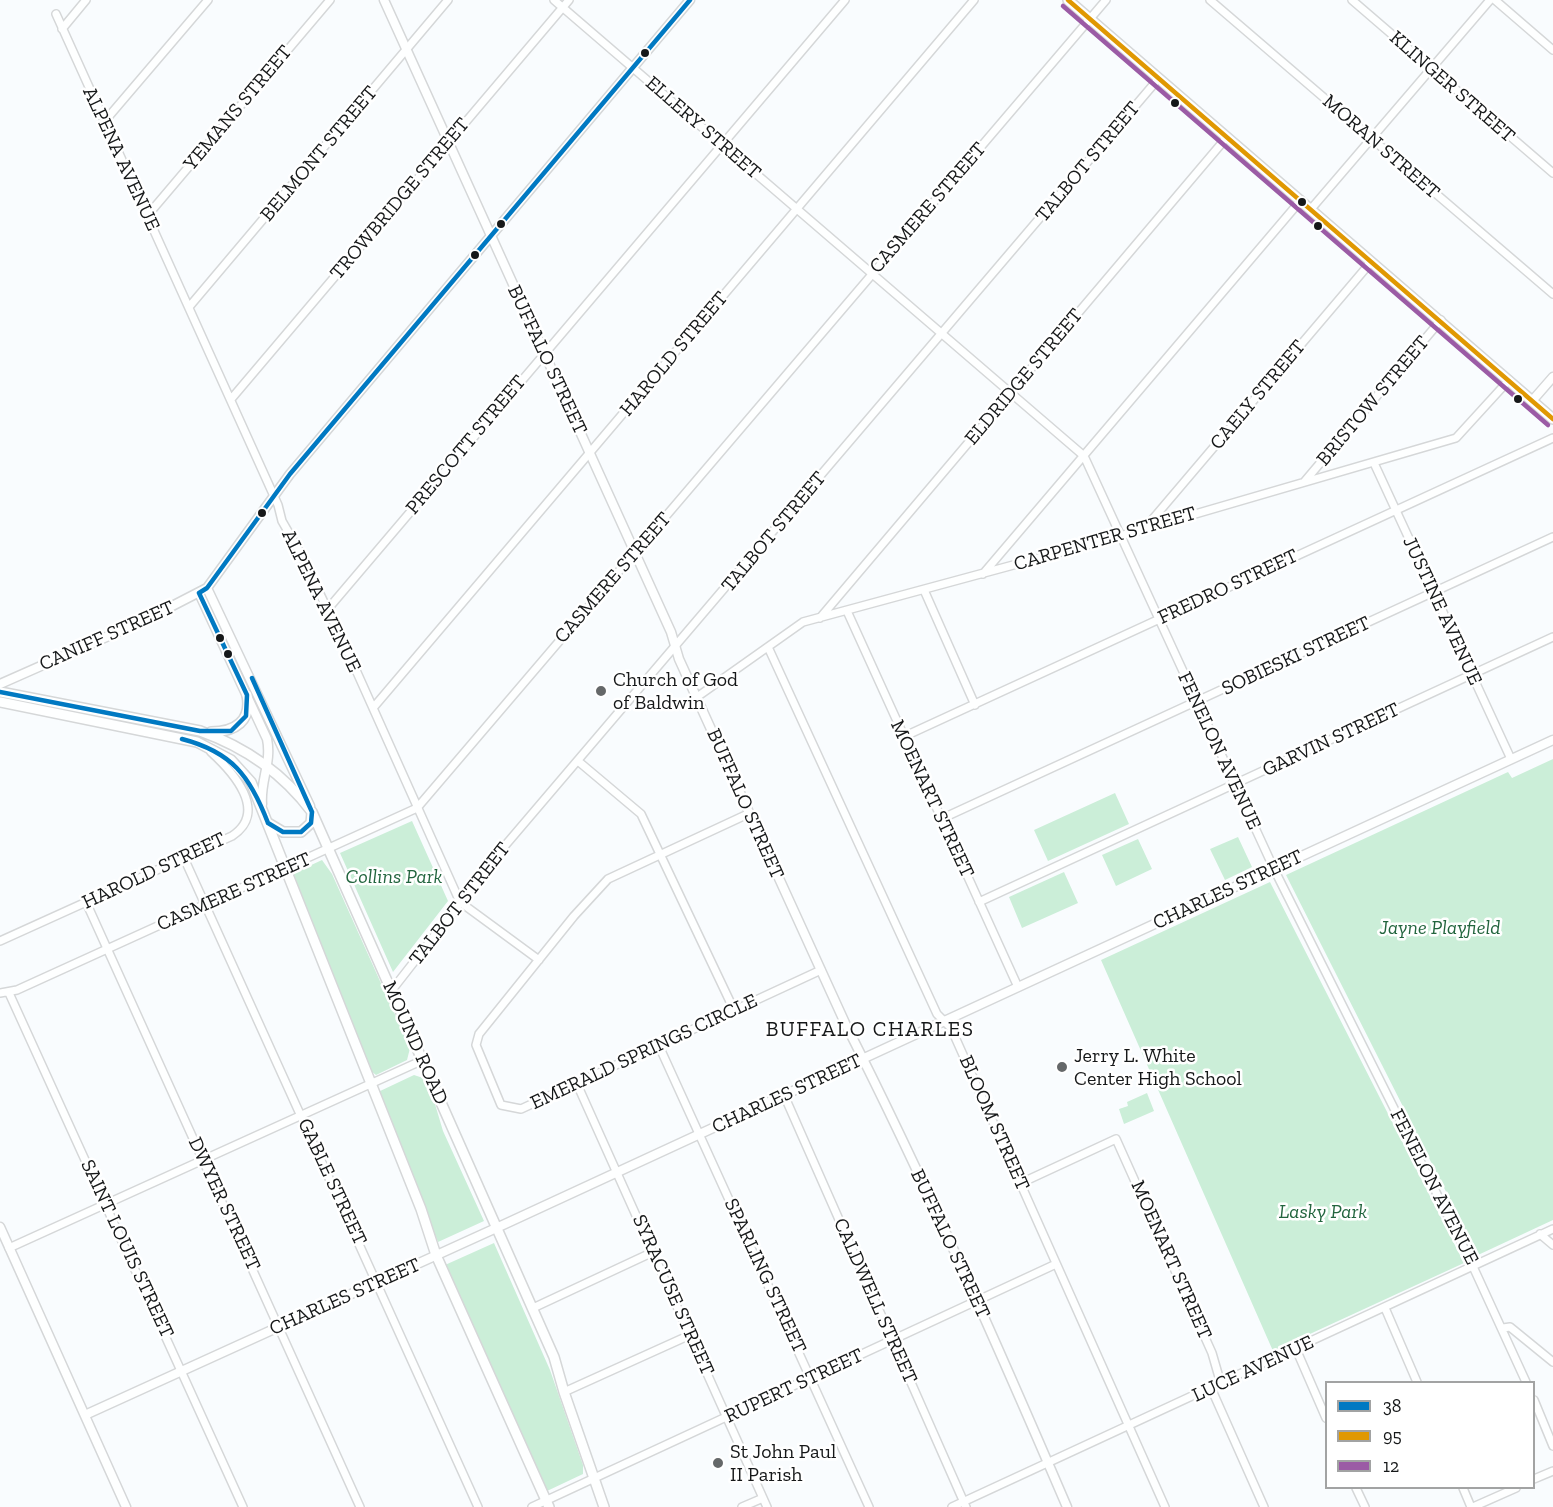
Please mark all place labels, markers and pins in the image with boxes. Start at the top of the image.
unlabelled marker [639,47,651,59]
unlabelled marker [1169,97,1181,109]
unlabelled marker [1296,196,1308,208]
unlabelled marker [495,218,507,230]
unlabelled marker [1312,220,1324,232]
unlabelled marker [469,249,481,261]
unlabelled marker [1512,393,1524,405]
unlabelled marker [256,507,268,519]
unlabelled marker [214,632,226,644]
unlabelled marker [222,648,234,660]
place label: Church of God of Baldwin [613,668,738,715]
marker: Church of God of Baldwin [594,684,608,698]
place label: Jerry L. White Center High School [1074,1044,1242,1091]
marker: Jerry L. White Center High School [1055,1060,1069,1074]
place label: St John Paul II Parish [730,1440,836,1487]
marker: St John Paul II Parish [711,1456,725,1470]

